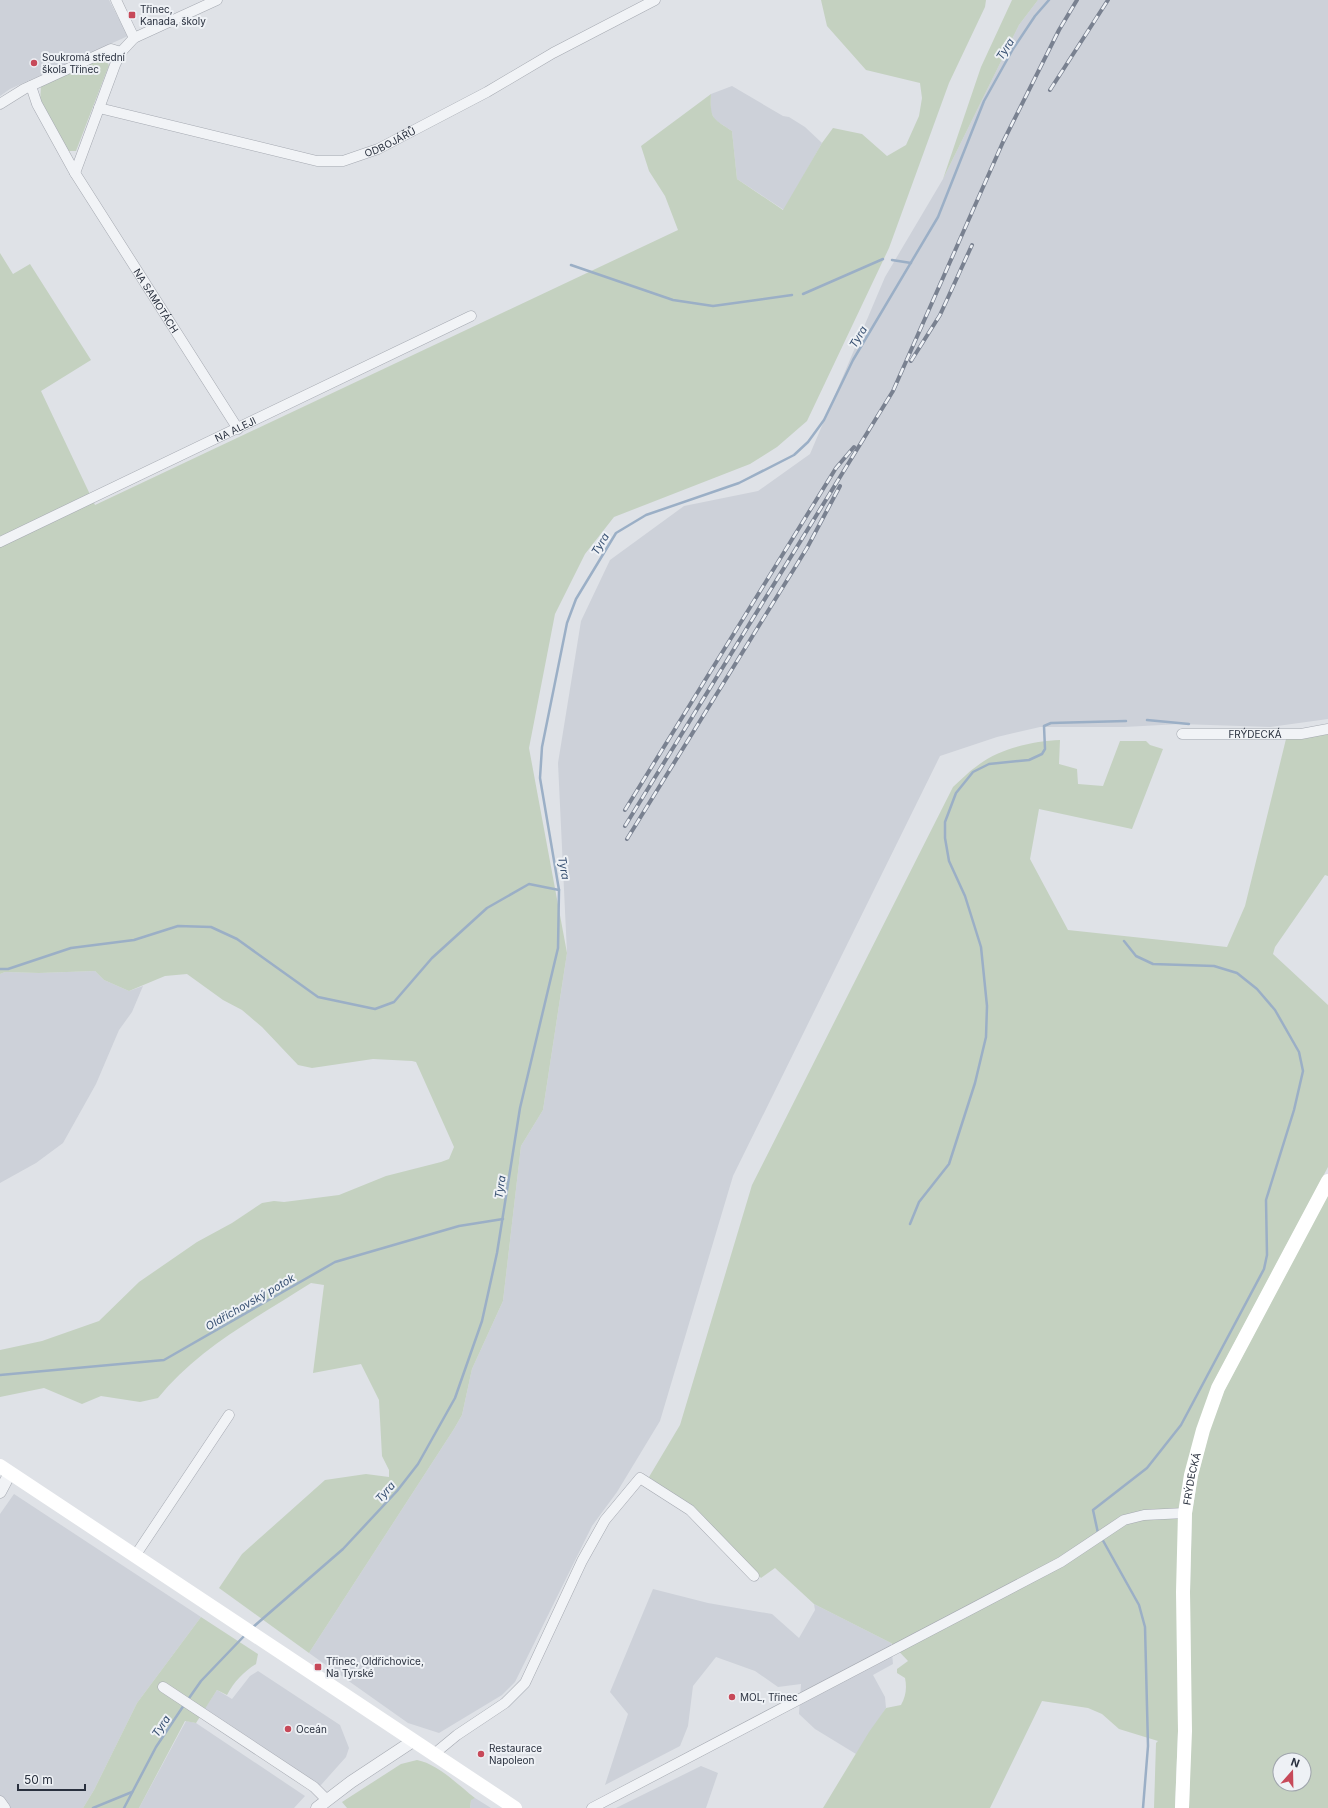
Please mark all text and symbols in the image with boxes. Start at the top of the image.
place label: Třinec, Kanada, školy [140,3,206,27]
marker: Třinec, Kanada, školy [127,10,137,20]
water label: Tyra [993,35,1017,63]
place label: Soukromá střední škola Třinec [42,51,126,75]
marker: Soukromá střední škola Třinec [29,58,39,68]
street label: ODBOJÁŘŮ [363,124,417,159]
street label: NA SAMOTÁCH [131,266,181,335]
water label: Tyra [846,323,870,351]
street label: NA ALEJI [213,414,258,444]
water label: Tyra [588,530,612,558]
street label: FRÝDECKÁ [1228,727,1282,740]
water label: Tyra [555,855,573,881]
water label: Tyra [491,1174,509,1200]
water label: Oldřichovský potok [203,1270,298,1333]
street label: FRÝDECKÁ [1180,1451,1203,1506]
water label: Tyra [372,1478,398,1505]
place label: Třinec, Oldřichovice, Na Tyrské [326,1655,424,1679]
marker: Třinec, Oldřichovice, Na Tyrské [313,1662,323,1672]
place label: MOL, Třinec [740,1691,798,1703]
marker: MOL, Třinec [727,1692,737,1702]
water label: Tyra [149,1712,173,1740]
place label: Oceán [296,1723,327,1735]
marker: Oceán [283,1724,293,1734]
place label: Restaurace Napoleon [489,1742,542,1766]
marker: Restaurace Napoleon [476,1749,486,1759]
north arrow [1272,1752,1312,1792]
text: N [1289,1755,1302,1771]
scale bar [18,1766,85,1792]
text: 50 m [24,1772,53,1787]

